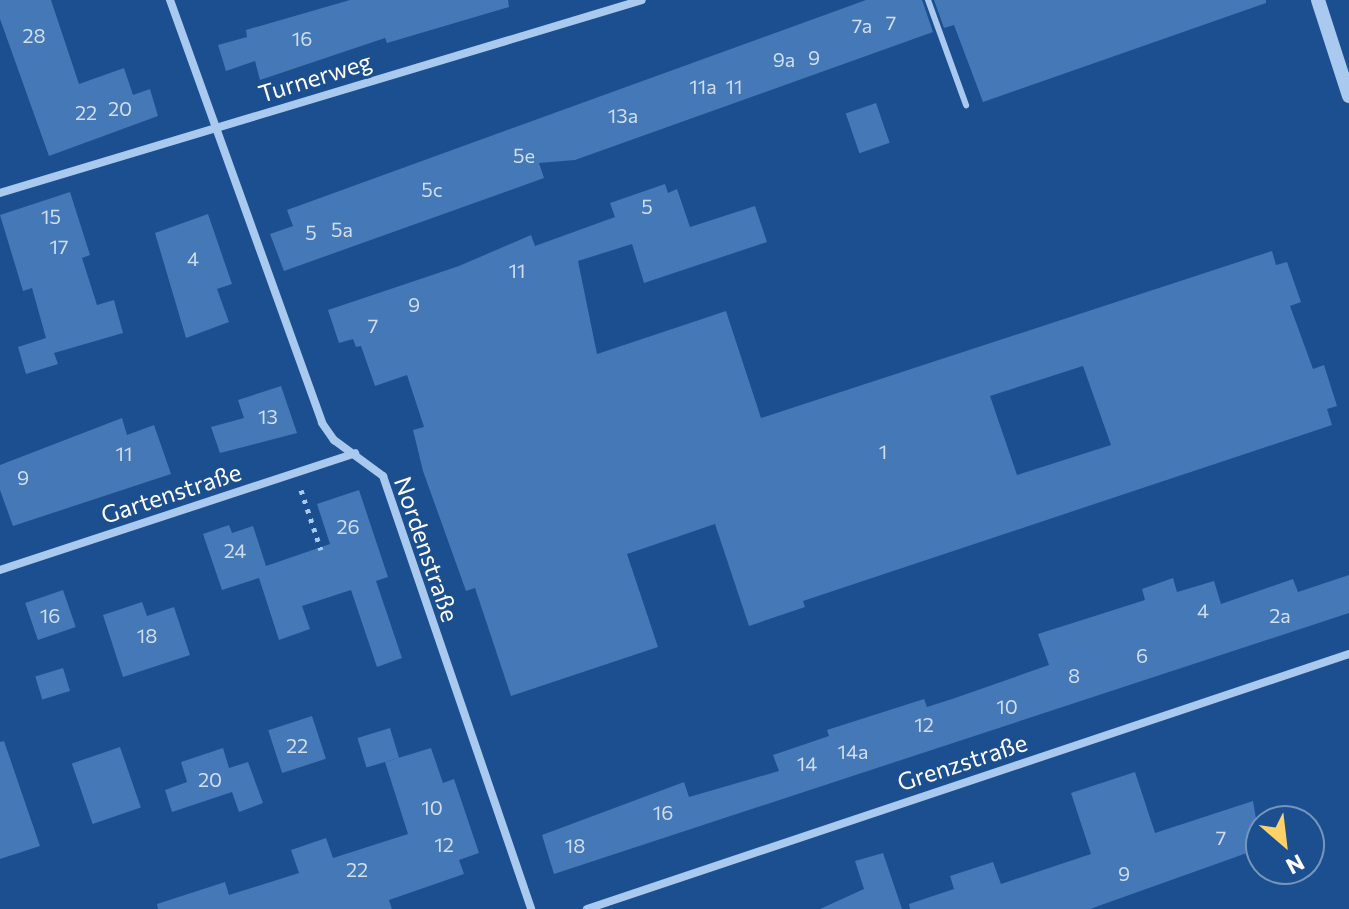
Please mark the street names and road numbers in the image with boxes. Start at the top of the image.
street label: Turnerweg [255,46,375,108]
street label: Gartenstraße [97,457,245,529]
street label: Nordenstraße [389,473,465,625]
street label: Grenzstraße [893,727,1031,797]

